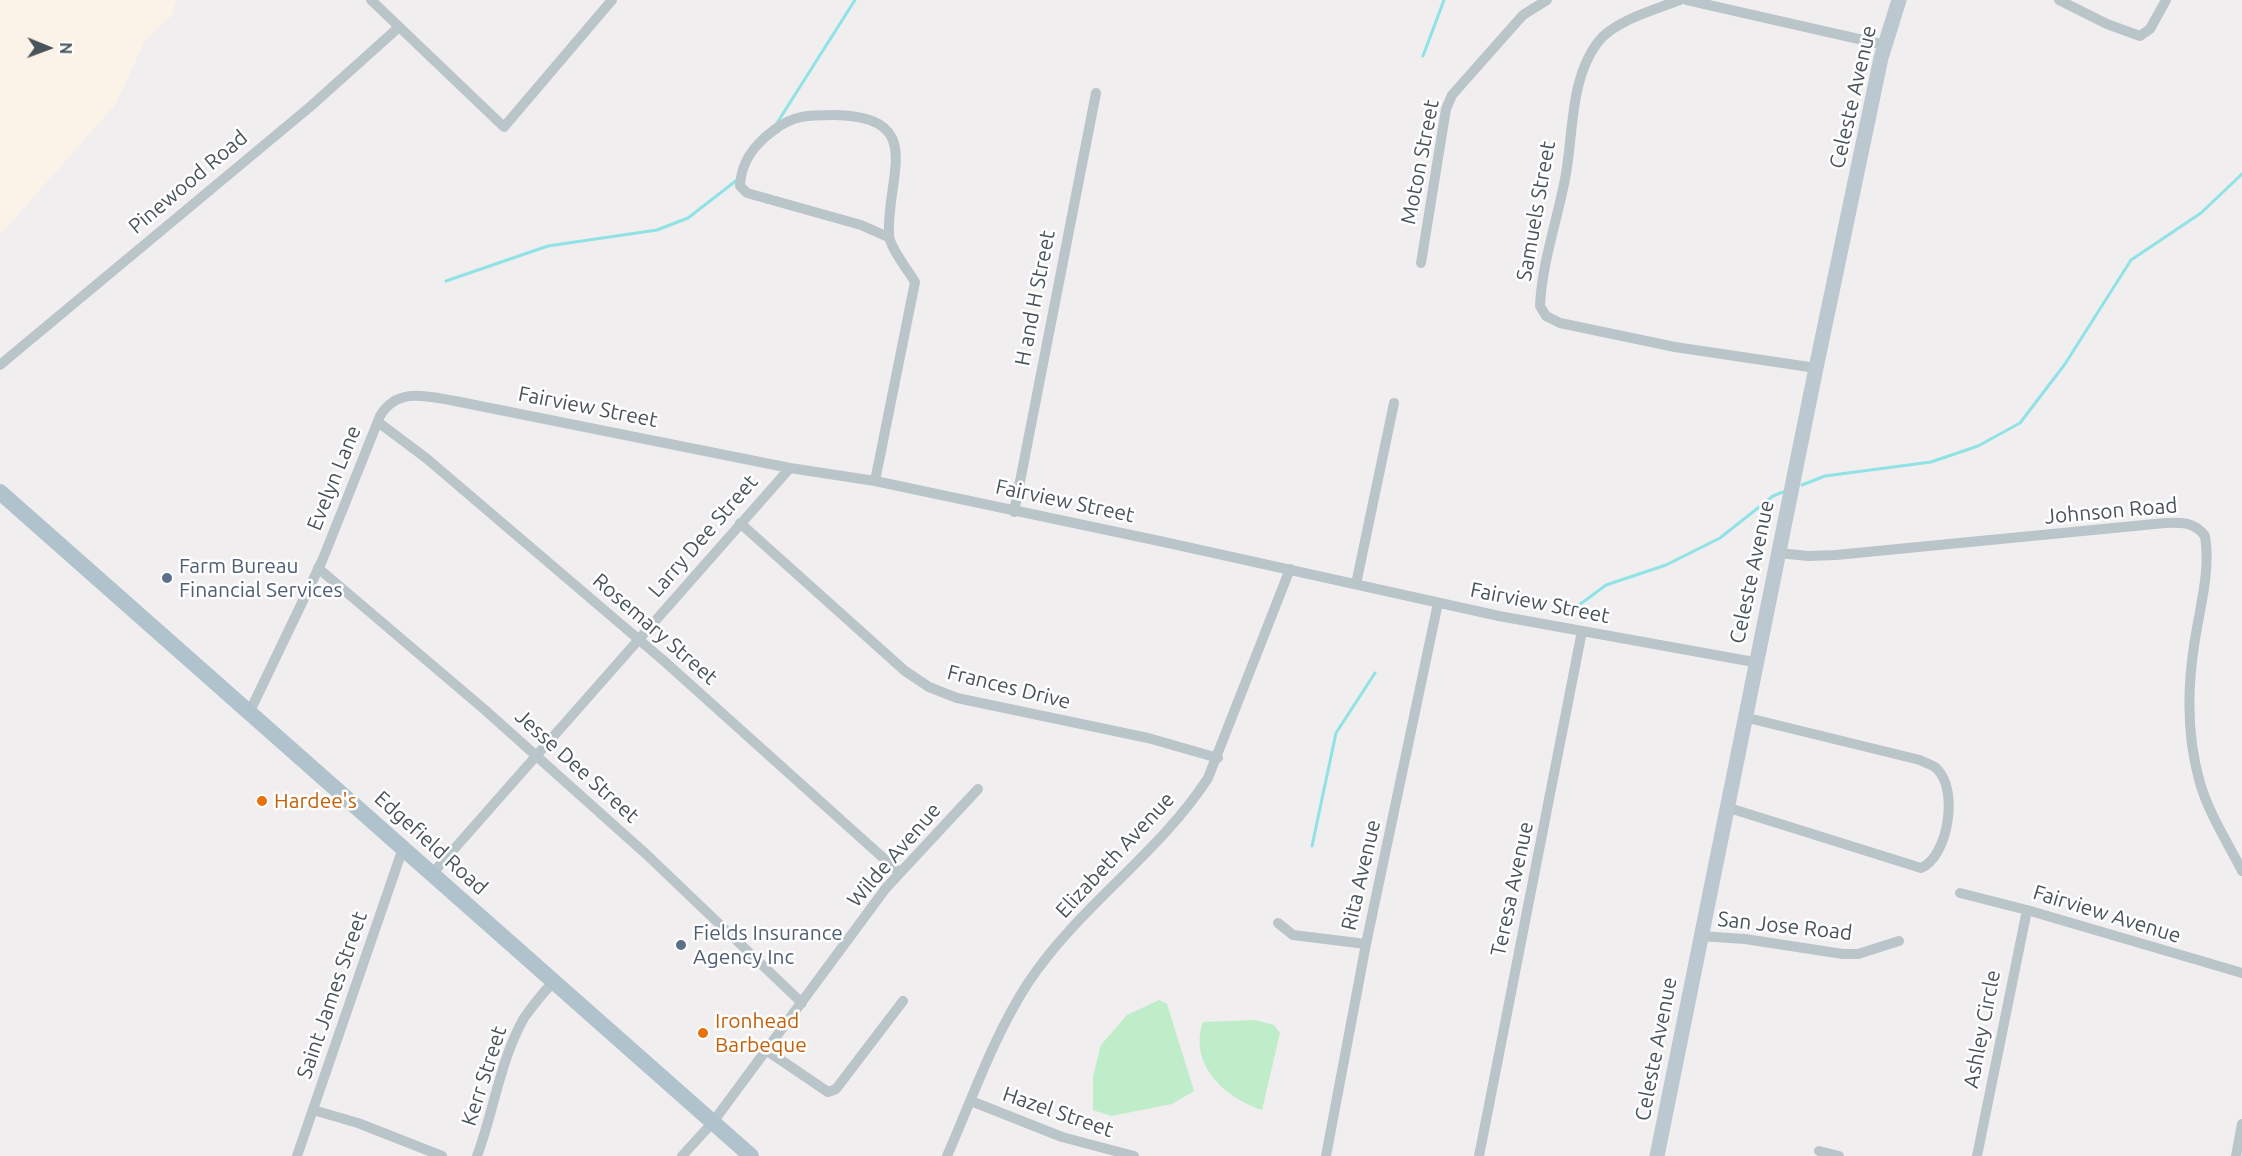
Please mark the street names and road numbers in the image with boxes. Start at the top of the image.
street label: Celeste Avenue [1824,23,1882,171]
street label: Moton Street [1396,98,1444,226]
street label: Pinewood Road [123,125,253,239]
street label: Samuels Street [1511,139,1561,283]
street label: H and H Street [1010,228,1060,368]
street label: Fairview Street [516,381,660,433]
street label: Evelyn Lane [302,422,366,534]
street label: Larry Dee Street [643,470,763,602]
street label: Fairview Street [993,474,1137,528]
street label: Johnson Road [2044,493,2178,529]
street label: Celeste Avenue [1724,498,1780,646]
street label: Rosemary Street [588,568,722,690]
street label: Fairview Street [1468,577,1612,629]
street label: Frances Drive [945,660,1073,714]
street label: Jesse Dee Street [510,704,644,828]
street label: Edgefield Road [369,786,493,900]
street label: Elizabeth Avenue [1050,787,1180,923]
street label: Wilde Avenue [842,798,946,912]
street label: Rita Avenue [1336,817,1386,933]
street label: Teresa Avenue [1485,819,1539,959]
street label: Fairview Avenue [2030,880,2184,948]
street label: San Jose Road [1716,906,1854,946]
street label: Saint James Street [292,908,372,1082]
street label: Ashley Circle [1958,968,2006,1090]
street label: Celeste Avenue [1630,975,1682,1123]
street label: Kerr Street [456,1023,512,1129]
street label: Hazel Street [999,1081,1117,1143]

